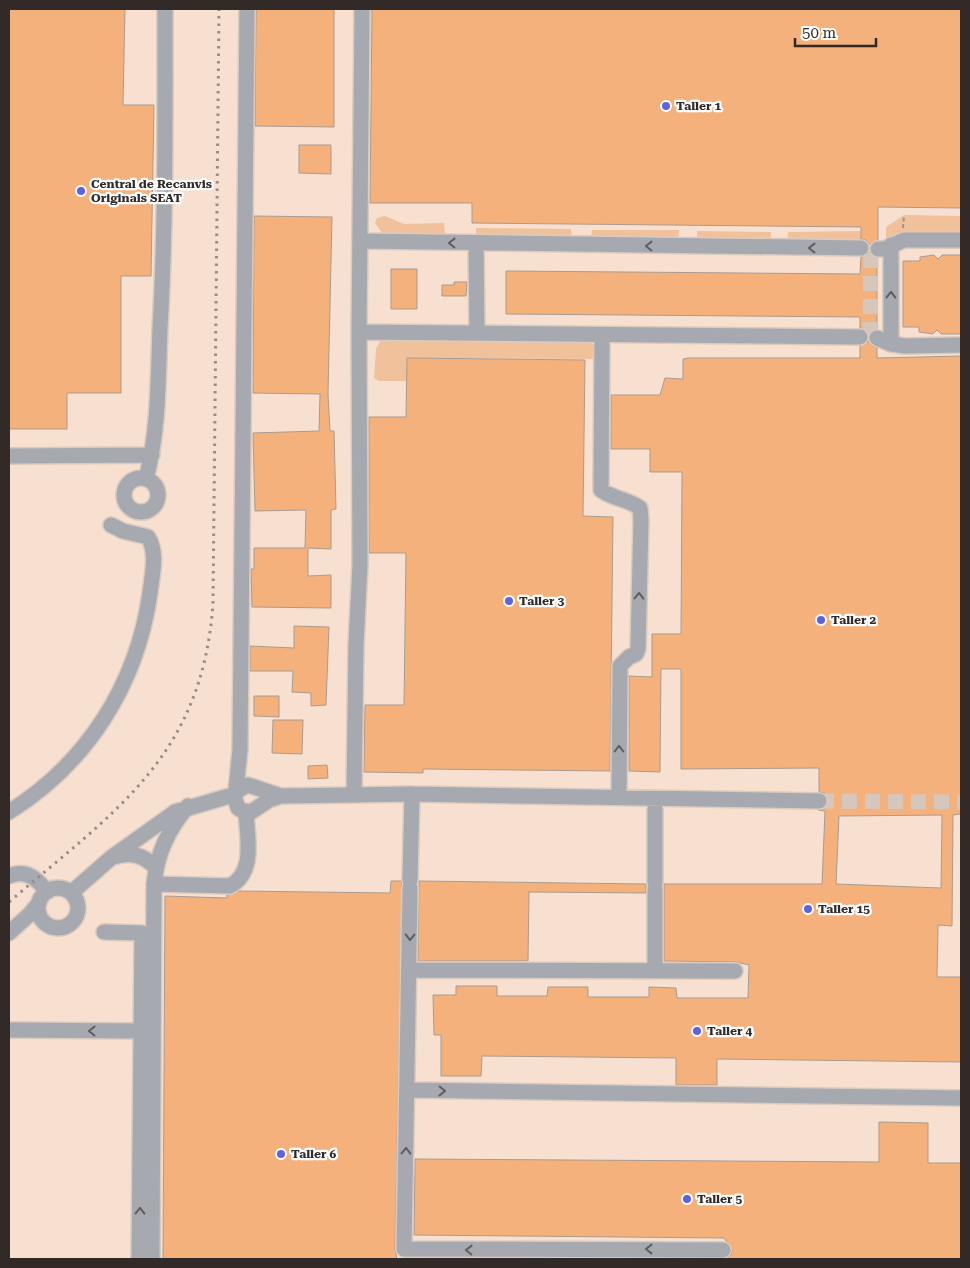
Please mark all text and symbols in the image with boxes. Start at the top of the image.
scale bar [795,15,876,47]
text: 50 m [802,24,837,42]
place label: Taller 1 [676,99,722,113]
marker: Taller 1 [660,100,672,112]
place label: Central de Recanvis Originals SEAT [91,177,212,205]
marker: Central de Recanvis Originals SEAT [75,185,87,197]
one-way arrow [448,237,456,248]
one-way arrow [645,240,653,251]
one-way arrow [808,243,816,253]
one-way arrow [886,291,896,299]
one-way arrow [634,592,644,600]
place label: Taller 3 [519,594,565,608]
marker: Taller 3 [503,595,515,607]
place label: Taller 2 [831,613,877,627]
marker: Taller 2 [815,614,827,626]
one-way arrow [614,745,624,752]
place label: Taller 15 [818,902,870,916]
marker: Taller 15 [802,903,814,915]
one-way arrow [405,933,415,941]
place label: Taller 4 [707,1024,753,1038]
marker: Taller 4 [691,1025,703,1037]
one-way arrow [88,1026,96,1036]
one-way arrow [438,1086,446,1096]
place label: Taller 6 [291,1147,337,1161]
one-way arrow [401,1147,411,1155]
marker: Taller 6 [275,1148,287,1160]
place label: Taller 5 [697,1192,743,1206]
marker: Taller 5 [681,1193,693,1205]
one-way arrow [135,1206,145,1214]
one-way arrow [645,1244,652,1254]
one-way arrow [465,1245,472,1255]

